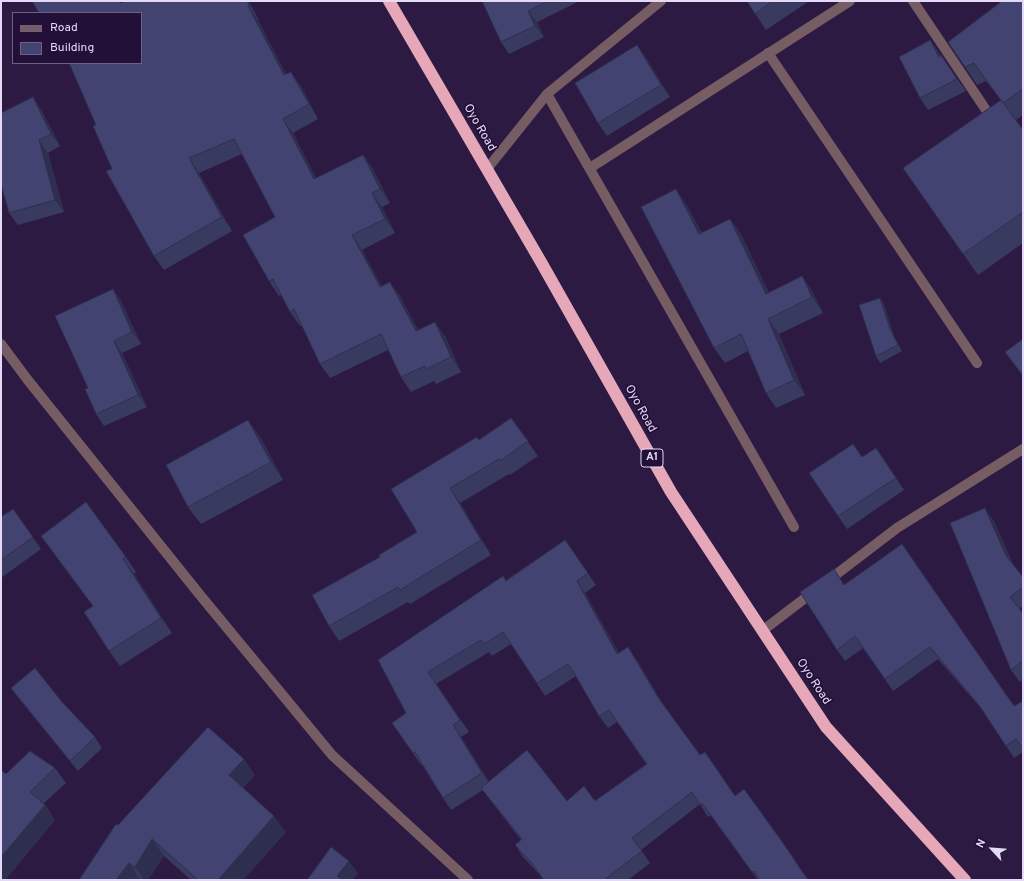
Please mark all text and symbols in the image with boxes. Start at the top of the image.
legend [12,12,142,64]
text: Road [50,20,78,36]
text: Building [50,40,94,56]
street label: Oyo Road [460,102,498,154]
street label: Oyo Road [621,383,659,435]
road number: A1 [641,449,663,467]
street label: Oyo Road [793,656,833,708]
north arrow [972,829,1012,869]
text: N [973,837,989,850]

